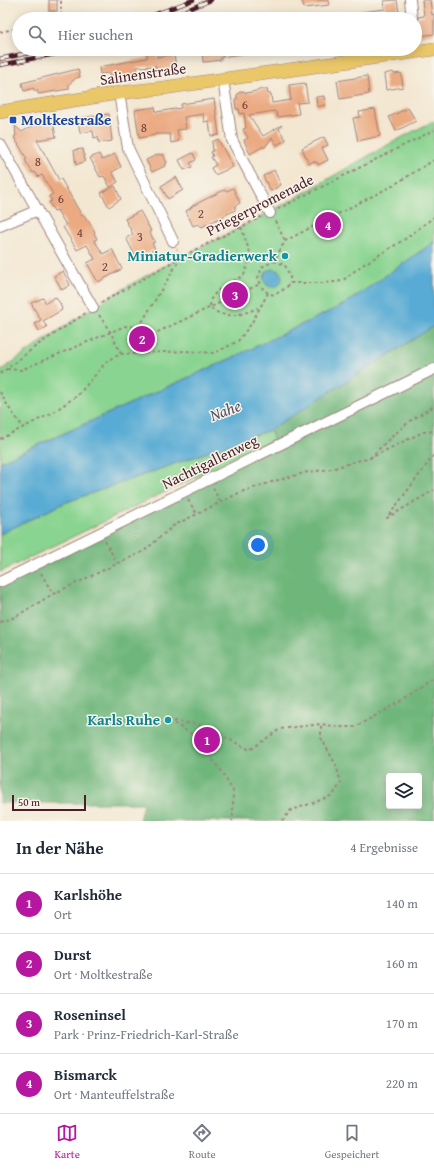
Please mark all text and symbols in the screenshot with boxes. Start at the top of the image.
search box [12,12,422,56]
icon: search [26,23,48,45]
text: Hier suchen [58,24,133,45]
street label: Salinenstraße [98,57,187,90]
house number: 6 [242,95,248,114]
place label: Moltkestraße [21,109,111,130]
marker: Moltkestraße [8,115,18,125]
house number: 8 [141,118,147,137]
house number: 8 [35,152,41,171]
street label: Priegerpromenade [203,168,317,241]
house number: 6 [58,189,64,208]
house number: 2 [198,204,204,223]
pin: 4 [315,210,341,240]
house number: 4 [77,223,83,242]
house number: 3 [137,227,143,246]
place label: Miniatur-Gradierwerk [127,245,277,266]
marker: Miniatur-Gradierwerk [280,251,290,261]
house number: 2 [102,257,108,276]
pin: 3 [222,280,248,310]
pin: 2 [129,324,155,354]
water label: Nahe [205,393,245,427]
street label: Nachtigallenweg [158,429,262,494]
your location [248,535,268,555]
place label: Karls Ruhe [87,709,160,730]
marker: Karls Ruhe [163,715,173,725]
pin: 1 [194,725,220,755]
map controls [386,773,422,809]
button: layers [386,773,422,809]
scale bar [12,793,86,812]
text: 50 m [18,794,40,810]
text: In der Nähe [16,835,104,860]
text: 4 Ergebnisse [350,838,418,857]
text: Karlshöhe [54,884,122,905]
text: 1 [26,894,32,913]
text: 140 m [386,894,418,913]
text: Ort [54,905,72,924]
text: Durst [54,944,91,965]
text: 2 [26,954,32,973]
text: 160 m [386,954,418,973]
text: Ort · Moltkestraße [54,965,153,984]
text: Roseninsel [54,1004,126,1025]
text: 3 [26,1014,32,1033]
text: 170 m [386,1014,418,1033]
text: Park · Prinz-Friedrich-Karl-Straße [54,1025,239,1044]
text: Bismarck [54,1064,117,1085]
text: 4 [26,1074,32,1093]
text: 220 m [386,1074,418,1093]
text: Ort · Manteuffelstraße [54,1085,175,1104]
tab: Karte [55,1122,80,1162]
tab: Route [189,1122,216,1162]
tab: Gespeichert [325,1122,379,1162]

